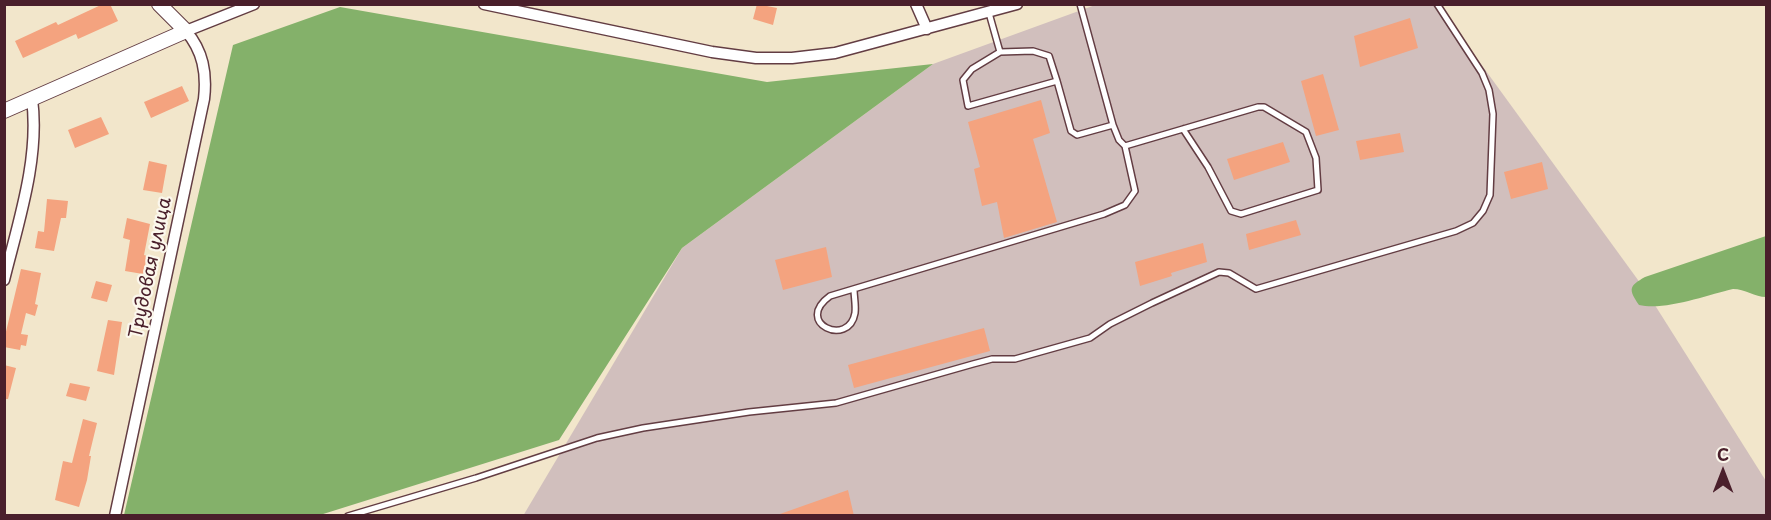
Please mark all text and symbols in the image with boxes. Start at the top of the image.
street label: Трудовая улица [125,195,177,341]
north arrow [1693,442,1753,502]
text: С [1717,442,1729,466]

